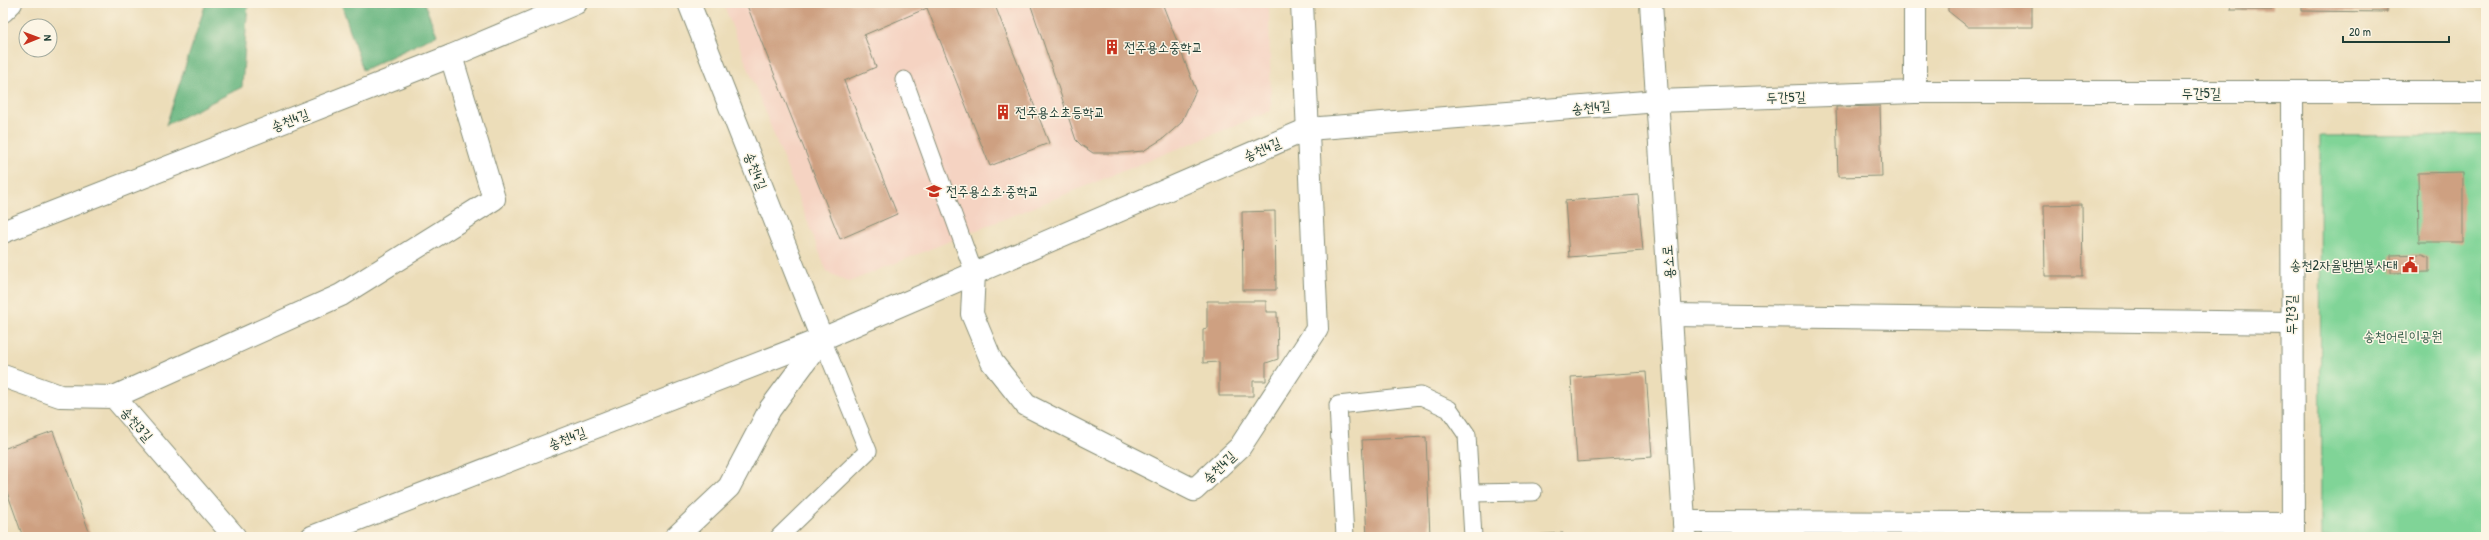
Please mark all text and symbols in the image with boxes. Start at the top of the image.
north arrow [18,18,58,58]
scale bar [2343,18,2449,44]
text: 20 m [2349,23,2371,40]
text: N [41,35,55,41]
place label: 전주용소중학교 [1124,37,1203,56]
building icon: 전주용소중학교 [1103,38,1121,56]
street label: 두간5길 [2181,83,2222,102]
street label: 두간5길 [1766,86,1807,107]
street label: 송천4길 [1571,95,1612,118]
place label: 전주용소초등학교 [1015,102,1105,121]
street label: 송천4길 [268,103,312,135]
building icon: 전주용소초등학교 [994,103,1012,121]
street label: 송천4길 [1240,132,1284,165]
street label: 송천4길 [741,149,773,193]
place label: 전주용소초·중학교 [946,181,1039,200]
school or university icon: 전주용소초·중학교 [925,182,943,200]
street label: 용소로 [1657,245,1678,280]
place label: 송천2자율방범봉사대 [2290,255,2398,274]
public building icon: 송천2자율방범봉사대 [2401,256,2419,274]
street label: 두간3길 [2281,294,2300,335]
park label: 송천어린이공원 [2364,326,2442,345]
street label: 송천3길 [117,402,158,446]
street label: 송천4길 [545,421,589,453]
street label: 송천4길 [1198,446,1240,487]

